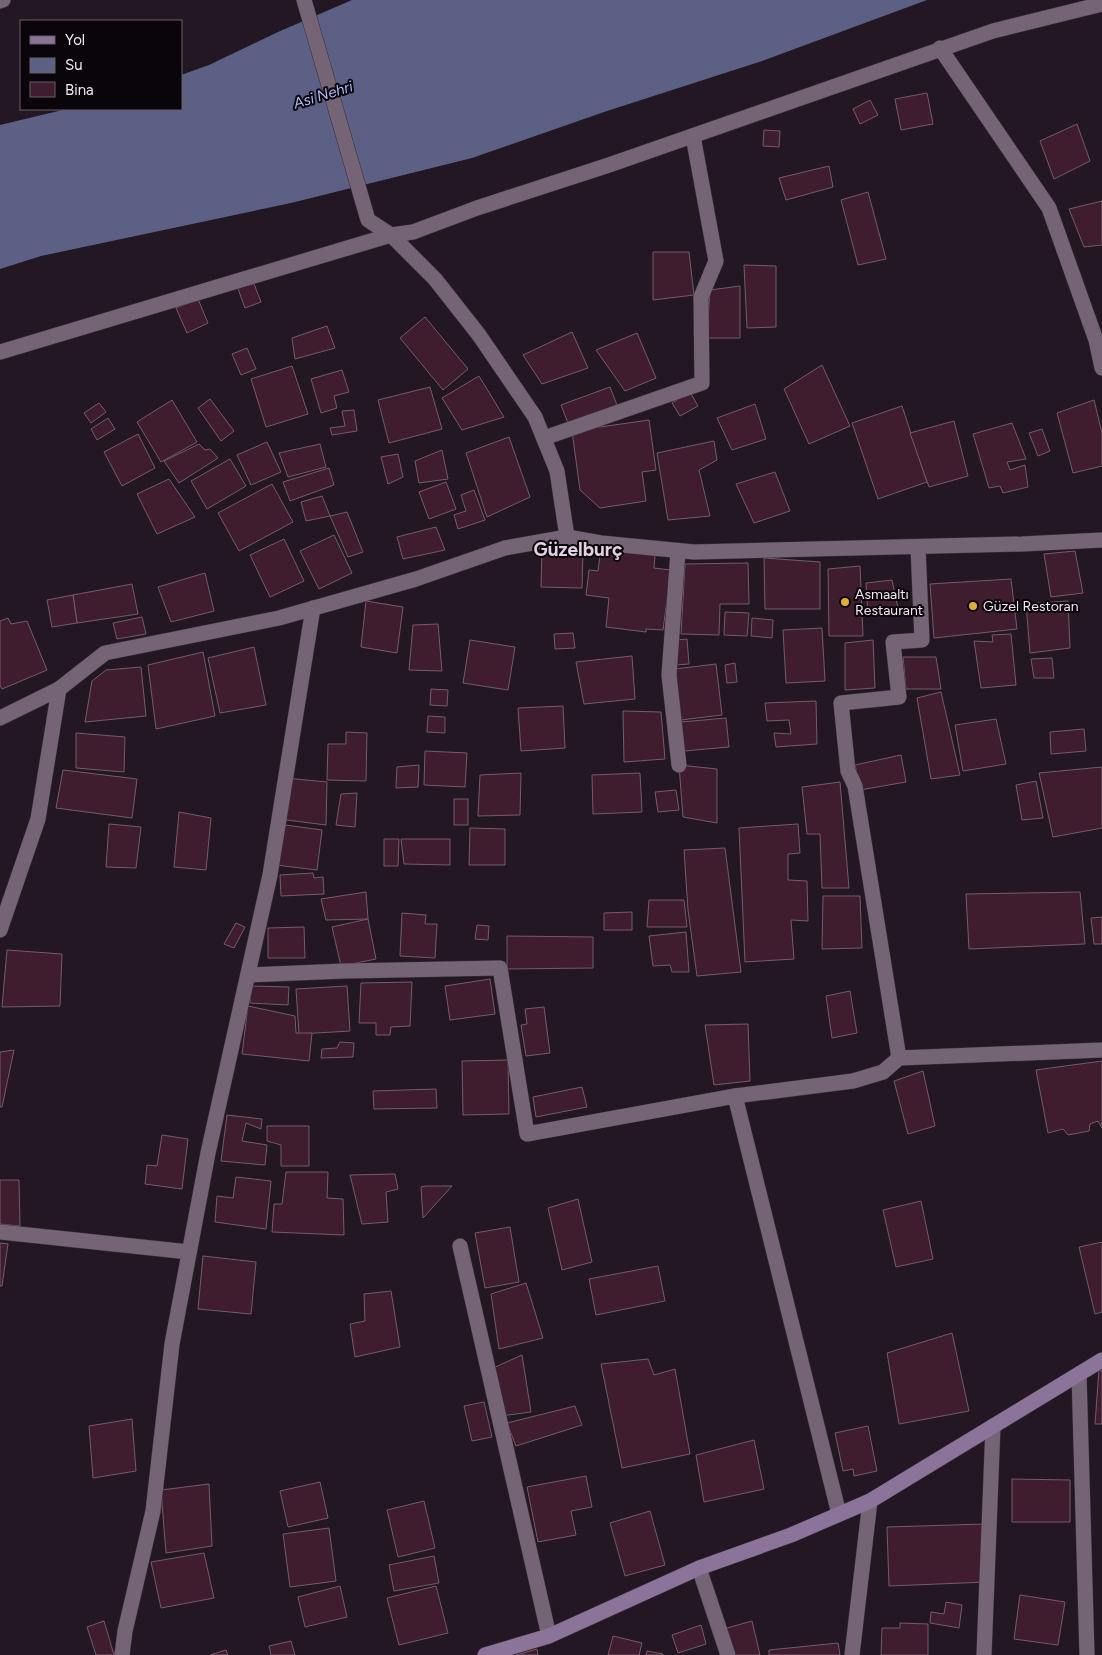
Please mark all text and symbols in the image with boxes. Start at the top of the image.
legend [20,20,182,110]
text: Yol [65,31,85,49]
text: Su [65,56,83,74]
water label: Asi Nehri [290,77,355,113]
text: Bina [65,81,94,99]
district label: Güzelburç [534,538,622,561]
place label: Asmaaltı Restaurant [855,586,923,619]
marker: Asmaaltı Restaurant [839,596,851,608]
place label: Güzel Restoran [983,598,1079,615]
marker: Güzel Restoran [967,600,979,612]

